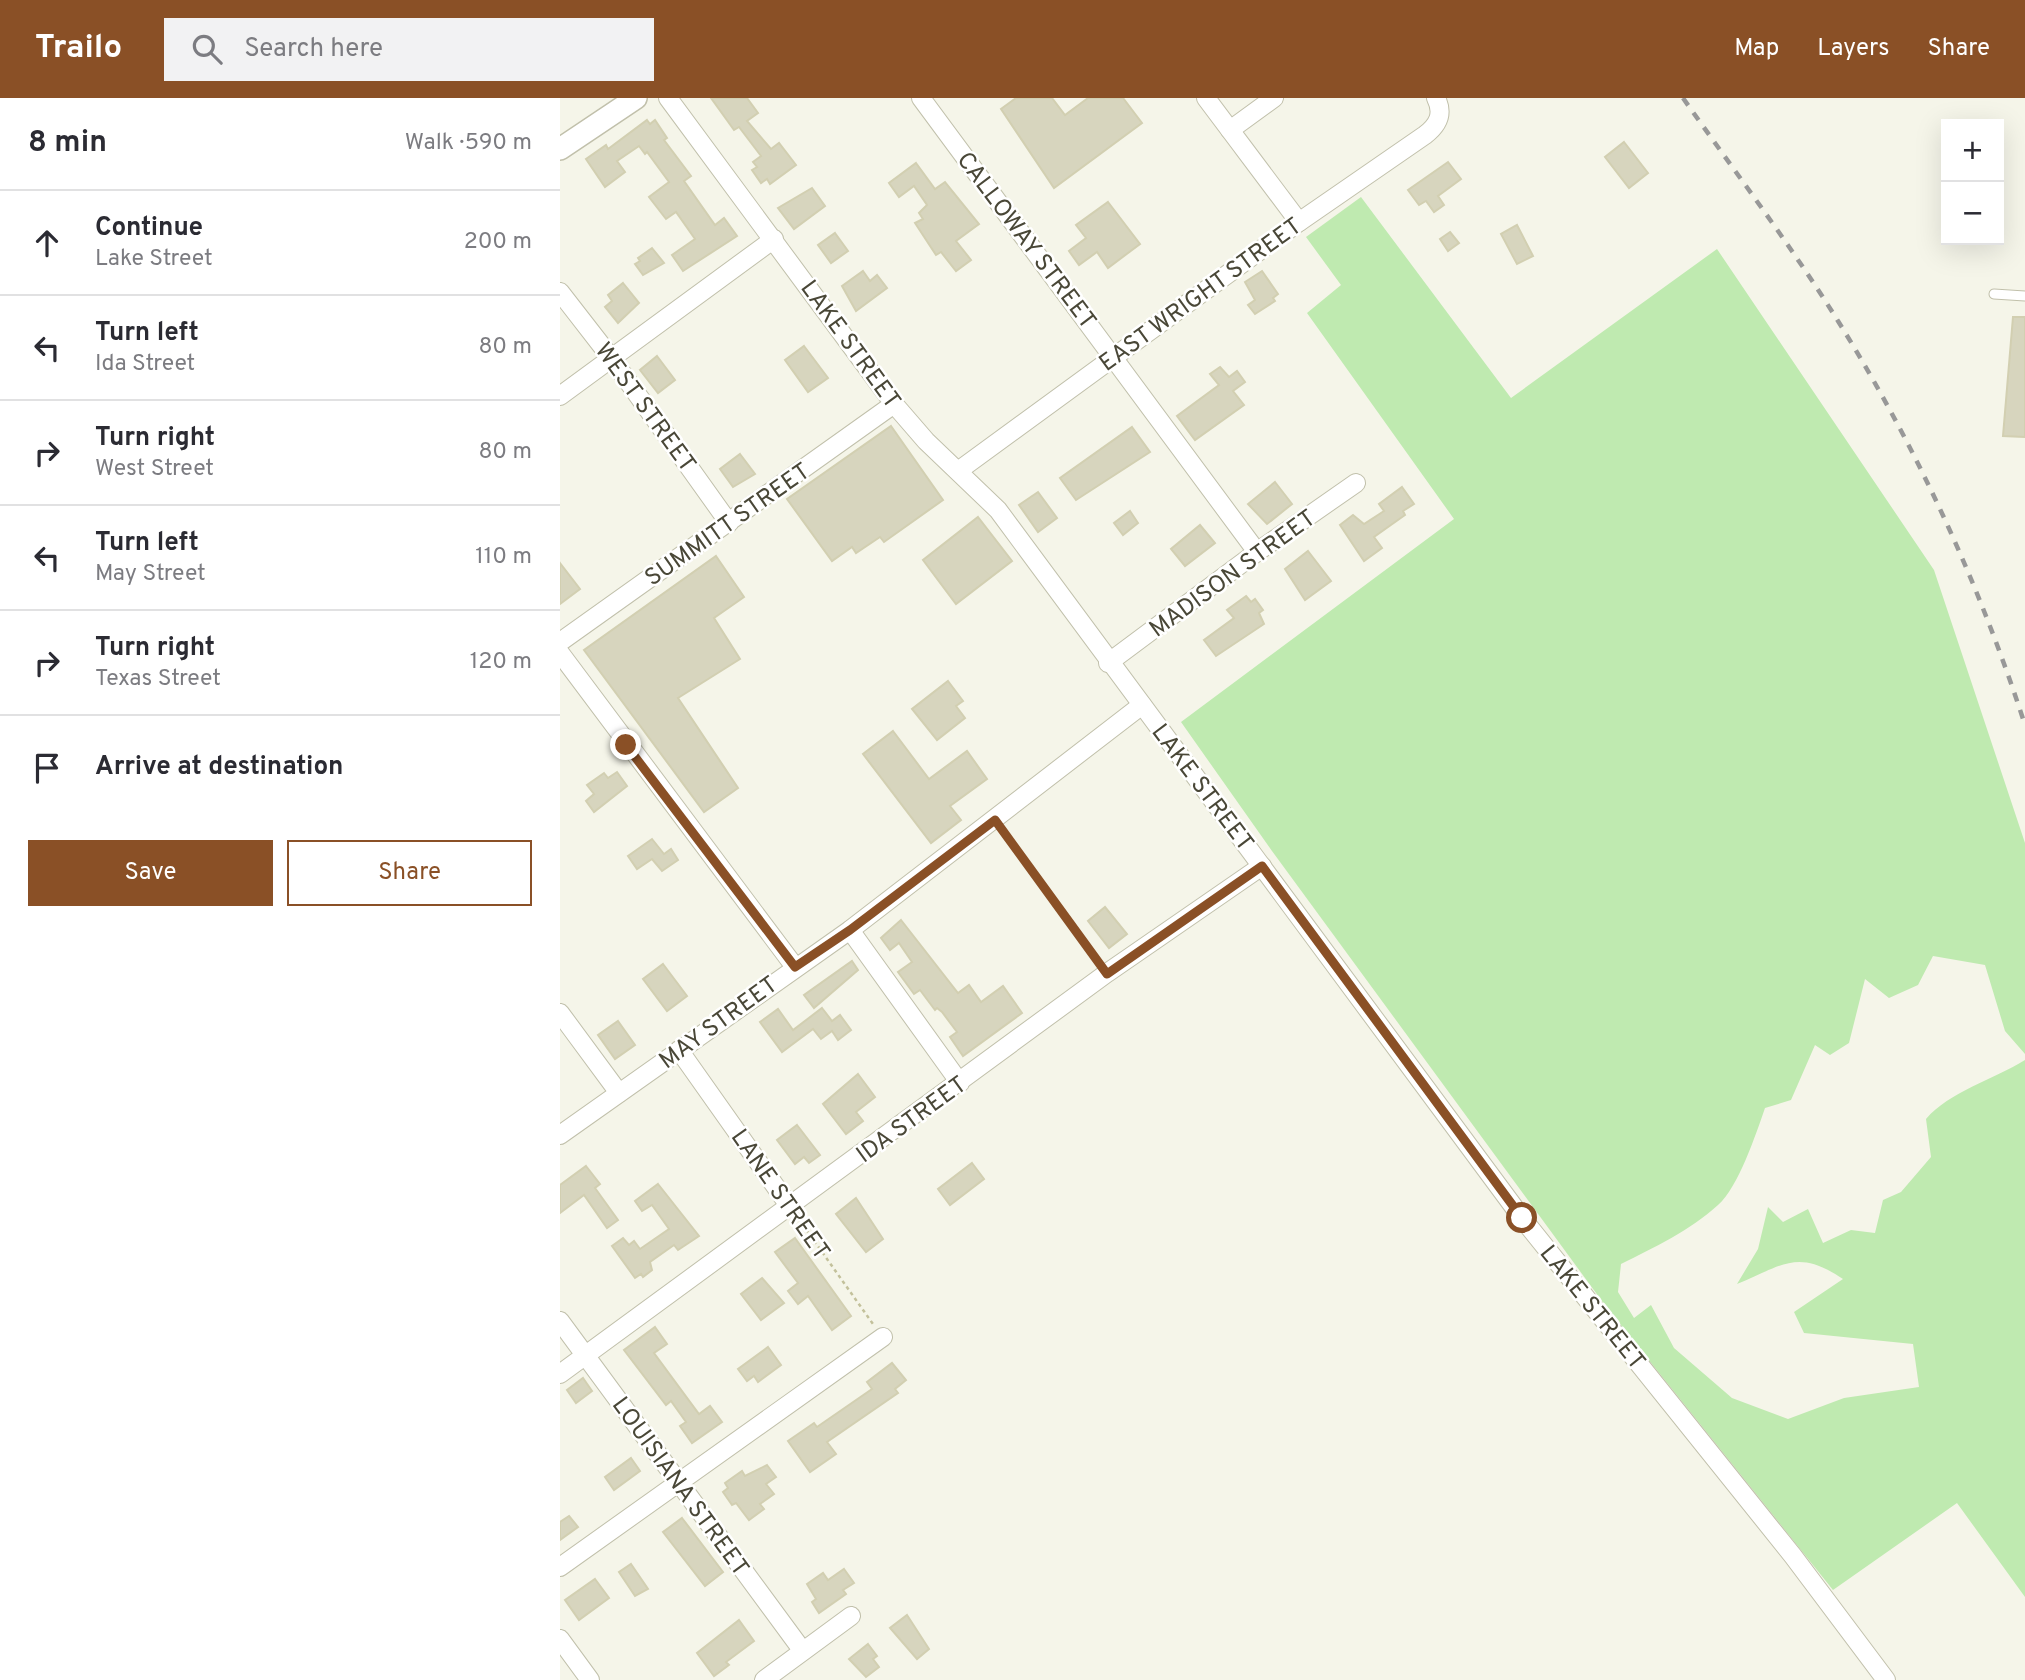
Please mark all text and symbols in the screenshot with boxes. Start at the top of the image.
search box [164,18,654,81]
text: Trailo [35,28,122,70]
icon: search [188,30,226,68]
text: Search here [244,33,383,66]
text: Map [1734,34,1779,64]
text: Layers [1817,34,1889,64]
text: Share [1927,34,1990,64]
map controls [1941,119,2004,245]
button: + [1941,119,2004,182]
text: 8 min [28,125,107,162]
text: Walk · 590 m [405,129,532,158]
street label: CALLOWAY STREET [949,147,1102,336]
button: − [1941,182,2004,245]
text: Continue [95,212,203,245]
street label: EAST WRIGHT STREET [1094,212,1308,379]
icon: ahead [28,224,66,262]
text: 200 m [464,228,532,257]
text: Lake Street [95,245,213,274]
street label: LAKE STREET [793,275,906,415]
text: Turn left [95,317,199,350]
icon: left [28,329,66,367]
text: 80 m [479,333,532,362]
street label: WEST STREET [587,337,701,479]
text: Ida Street [95,350,195,379]
text: Turn right [95,422,215,455]
icon: right [28,434,66,472]
text: 80 m [479,438,532,467]
text: West Street [95,455,214,484]
street label: SUMMITT STREET [640,457,817,594]
street label: MADISON STREET [1144,504,1322,645]
text: Turn left [95,527,199,560]
icon: left [28,539,66,577]
text: 110 m [475,543,532,572]
text: May Street [95,560,206,589]
text: Turn right [95,632,215,665]
icon: right [28,644,66,682]
text: 120 m [470,648,532,677]
text: Texas Street [95,665,221,694]
street label: LAKE STREET [1144,719,1259,858]
route end [610,729,641,760]
icon: arrive [28,749,66,787]
text: Arrive at destination [95,751,343,784]
button: Save [28,840,273,906]
button: Share [287,840,532,906]
street label: MAY STREET [654,971,784,1077]
street label: IDA STREET [851,1070,973,1171]
street label: LANE STREET [723,1124,836,1266]
route start [1506,1202,1537,1233]
street label: LAKE STREET [1532,1240,1651,1377]
street label: LOUISIANA STREET [604,1392,755,1583]

